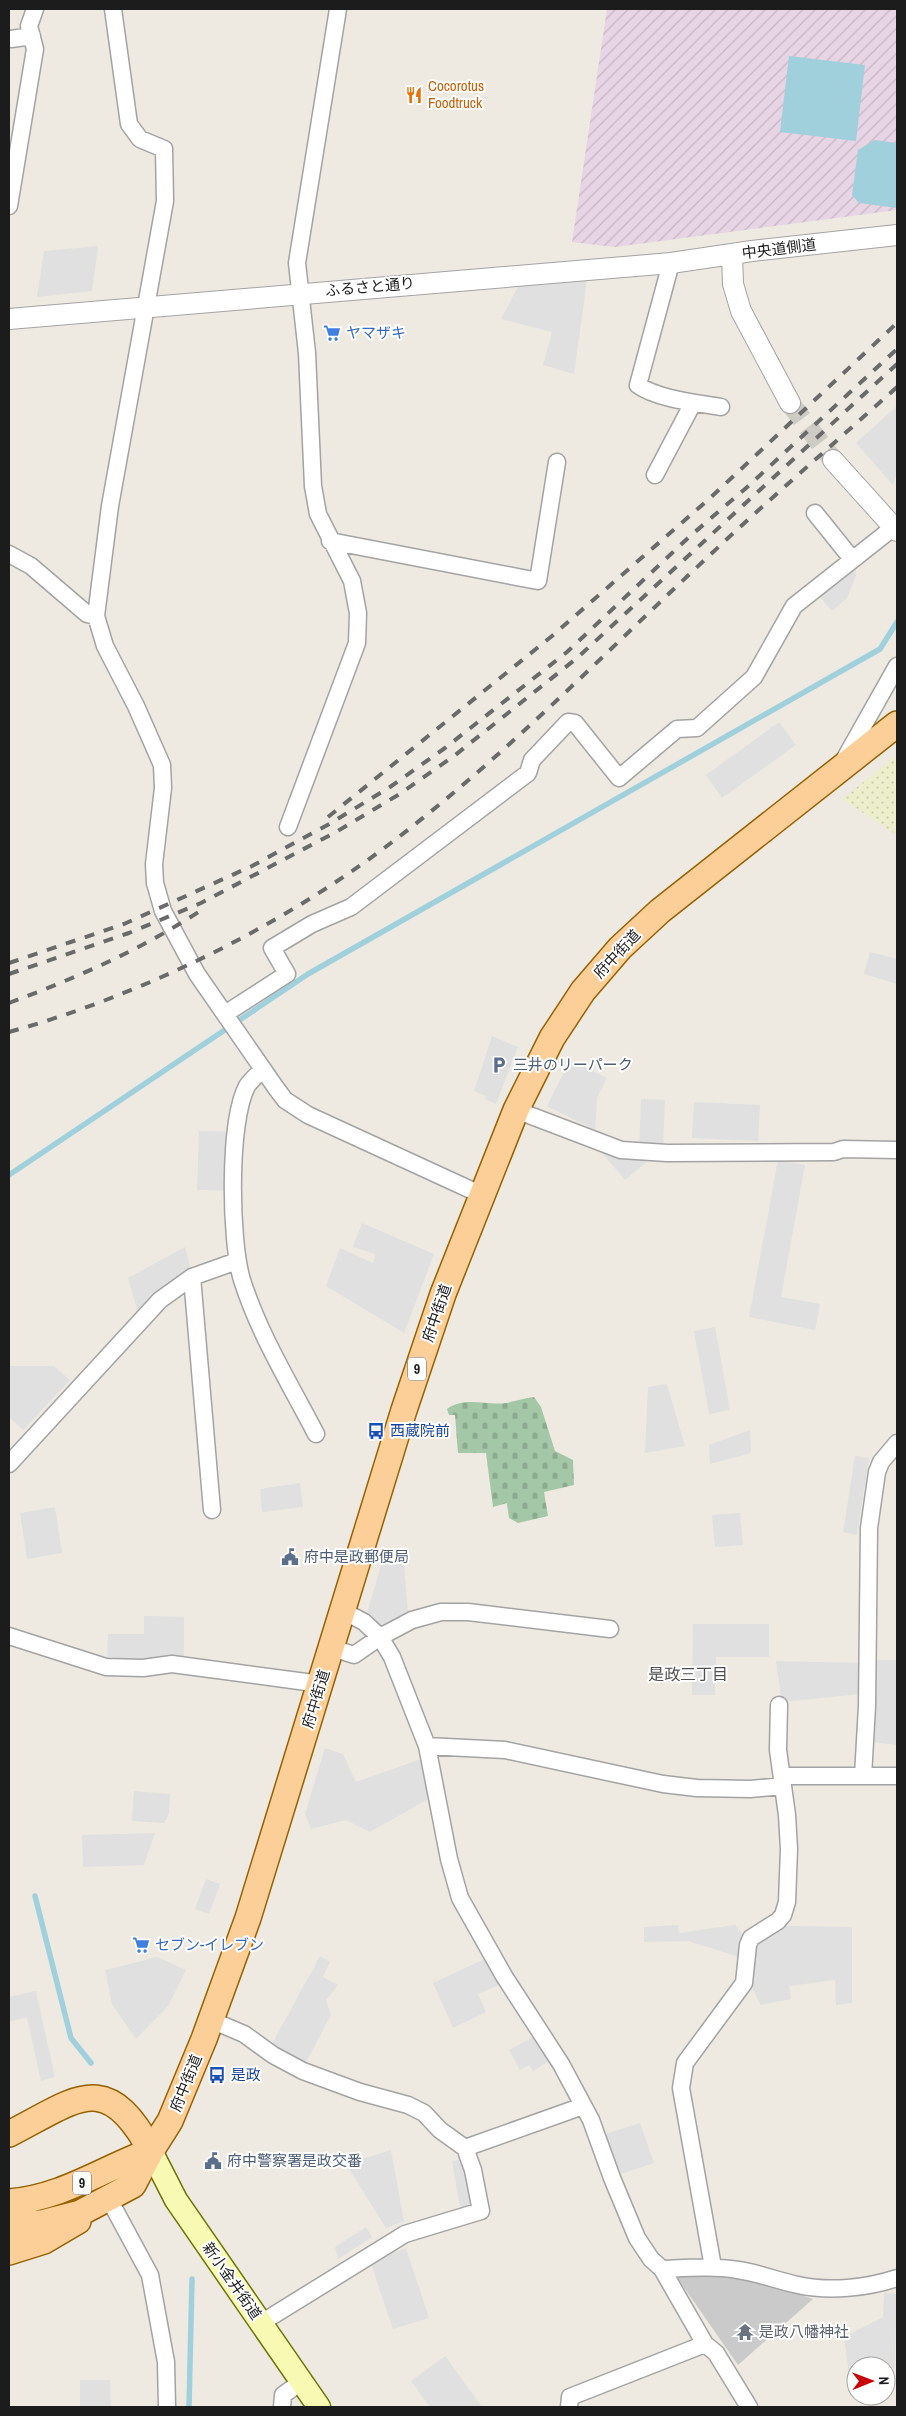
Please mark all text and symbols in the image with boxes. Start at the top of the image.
place label: Cocorotus Foodtruck [428,75,484,113]
restaurant icon: Cocorotus Foodtruck [404,85,424,105]
street label: 中央道側道 [740,234,817,263]
street label: ふるさと通り [324,272,416,301]
place label: ヤマザキ [346,322,406,343]
supermarket icon: ヤマザキ [322,323,342,343]
street label: 府中街道 [588,925,645,983]
place label: 三井のリーパーク [513,1054,633,1075]
parking icon: 三井のリーパーク [489,1055,509,1075]
street label: 府中街道 [417,1281,456,1345]
road number: 9 [408,1358,426,1380]
place label: 西蔵院前 [390,1420,450,1441]
bus stop icon: 西蔵院前 [366,1421,386,1441]
place label: 府中是政郵便局 [304,1546,409,1567]
public building icon: 府中是政郵便局 [280,1547,300,1567]
district label: 是政三丁目 [648,1663,728,1685]
street label: 府中街道 [297,1667,334,1731]
place label: セブン-イレブン [155,1934,264,1955]
supermarket icon: セブン-イレブン [131,1935,151,1955]
street label: 府中街道 [165,2051,207,2115]
place label: 是政 [231,2064,261,2085]
bus stop icon: 是政 [207,2065,227,2085]
place label: 府中警察署是政交番 [227,2150,362,2171]
public building icon: 府中警察署是政交番 [203,2151,223,2171]
road number: 9 [73,2172,91,2194]
street label: 新小金井街道 [198,2238,267,2324]
place label: 是政八幡神社 [759,2321,849,2342]
temple icon: 是政八幡神社 [735,2322,755,2342]
north arrow [846,2356,896,2406]
text: N [875,2376,893,2385]

